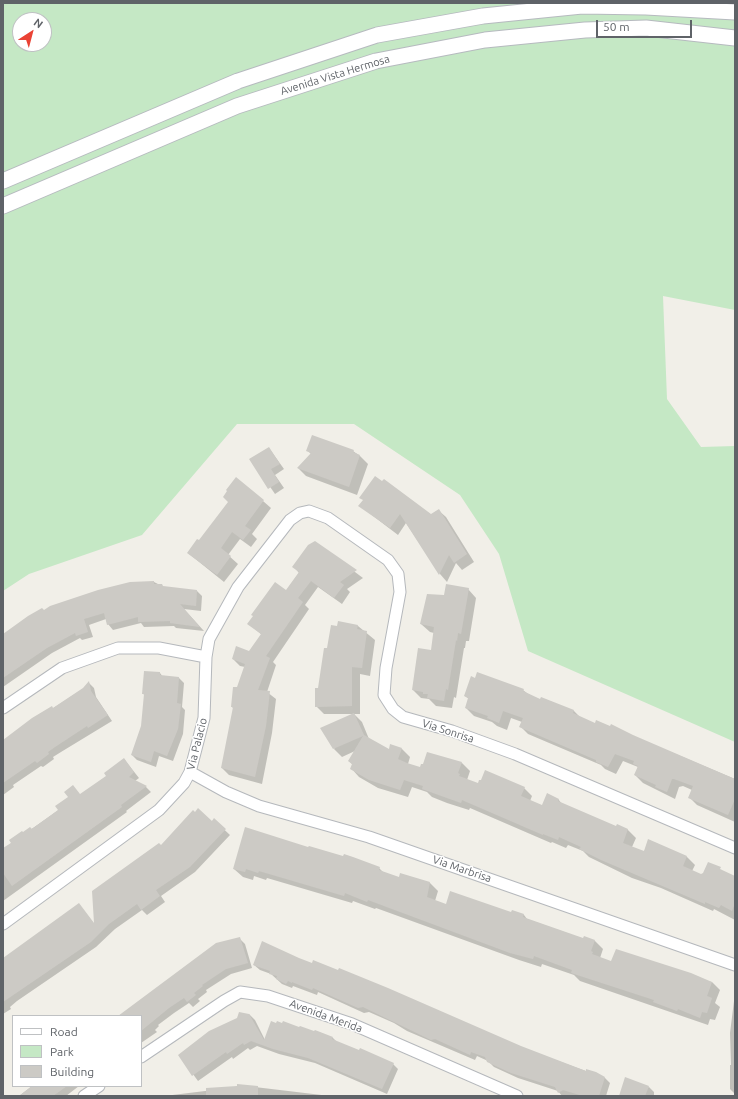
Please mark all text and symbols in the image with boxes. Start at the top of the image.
north arrow [12,12,52,52]
scale bar [598,12,694,38]
text: N [32,16,45,30]
text: 50 m [603,20,630,33]
street label: Avenida Vista Hermosa [279,52,391,98]
street label: Via Sonrisa [420,716,476,746]
street label: Via Palacio [184,717,210,771]
street label: Via Marbrisa [431,853,493,885]
street label: Avenida Merida [288,997,364,1035]
legend [12,1015,142,1087]
text: Road [50,1025,78,1038]
text: Park [50,1045,74,1058]
text: Building [50,1065,94,1078]

